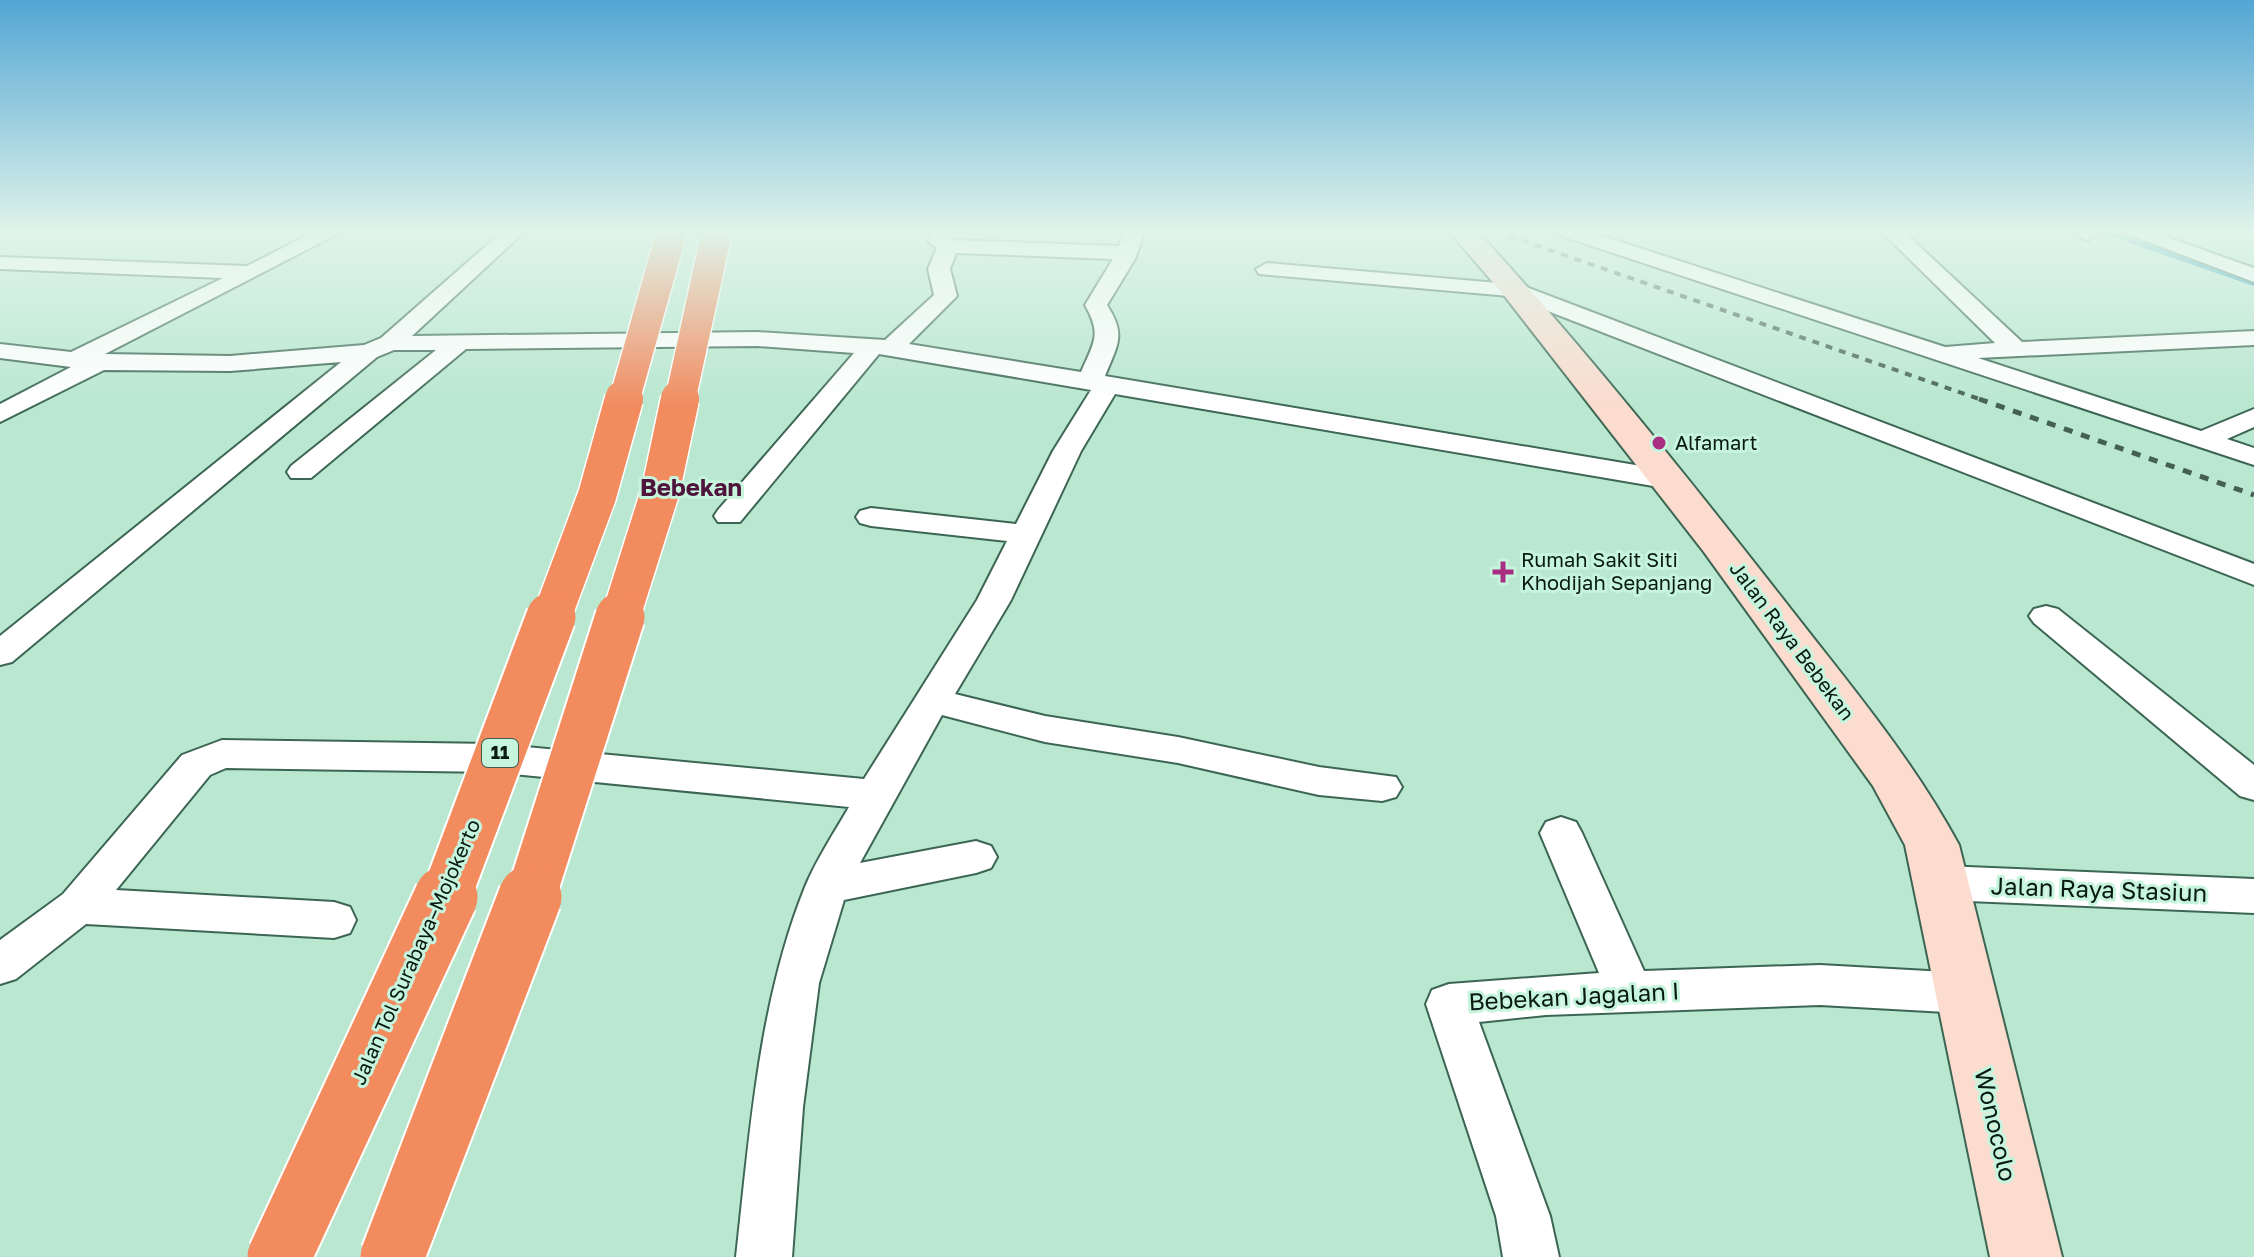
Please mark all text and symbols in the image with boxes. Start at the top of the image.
place label: Alfamart [1675,430,1757,454]
marker: Alfamart [1650,434,1668,452]
district label: Bebekan [640,472,742,501]
place label: Rumah Sakit Siti Khodijah Sepanjang [1521,547,1712,594]
street label: Jalan Raya Bebekan [1725,556,1860,724]
marker: Rumah Sakit Siti Khodijah Sepanjang [1492,561,1514,583]
road number: 11 [482,739,518,767]
street label: Jalan Tol Surabaya–Mojokerto [346,815,485,1088]
street label: Jalan Raya Stasiun [1990,870,2208,907]
street label: Bebekan Jagalan I [1468,975,1680,1016]
street label: Wonocolo [1969,1065,2024,1184]

